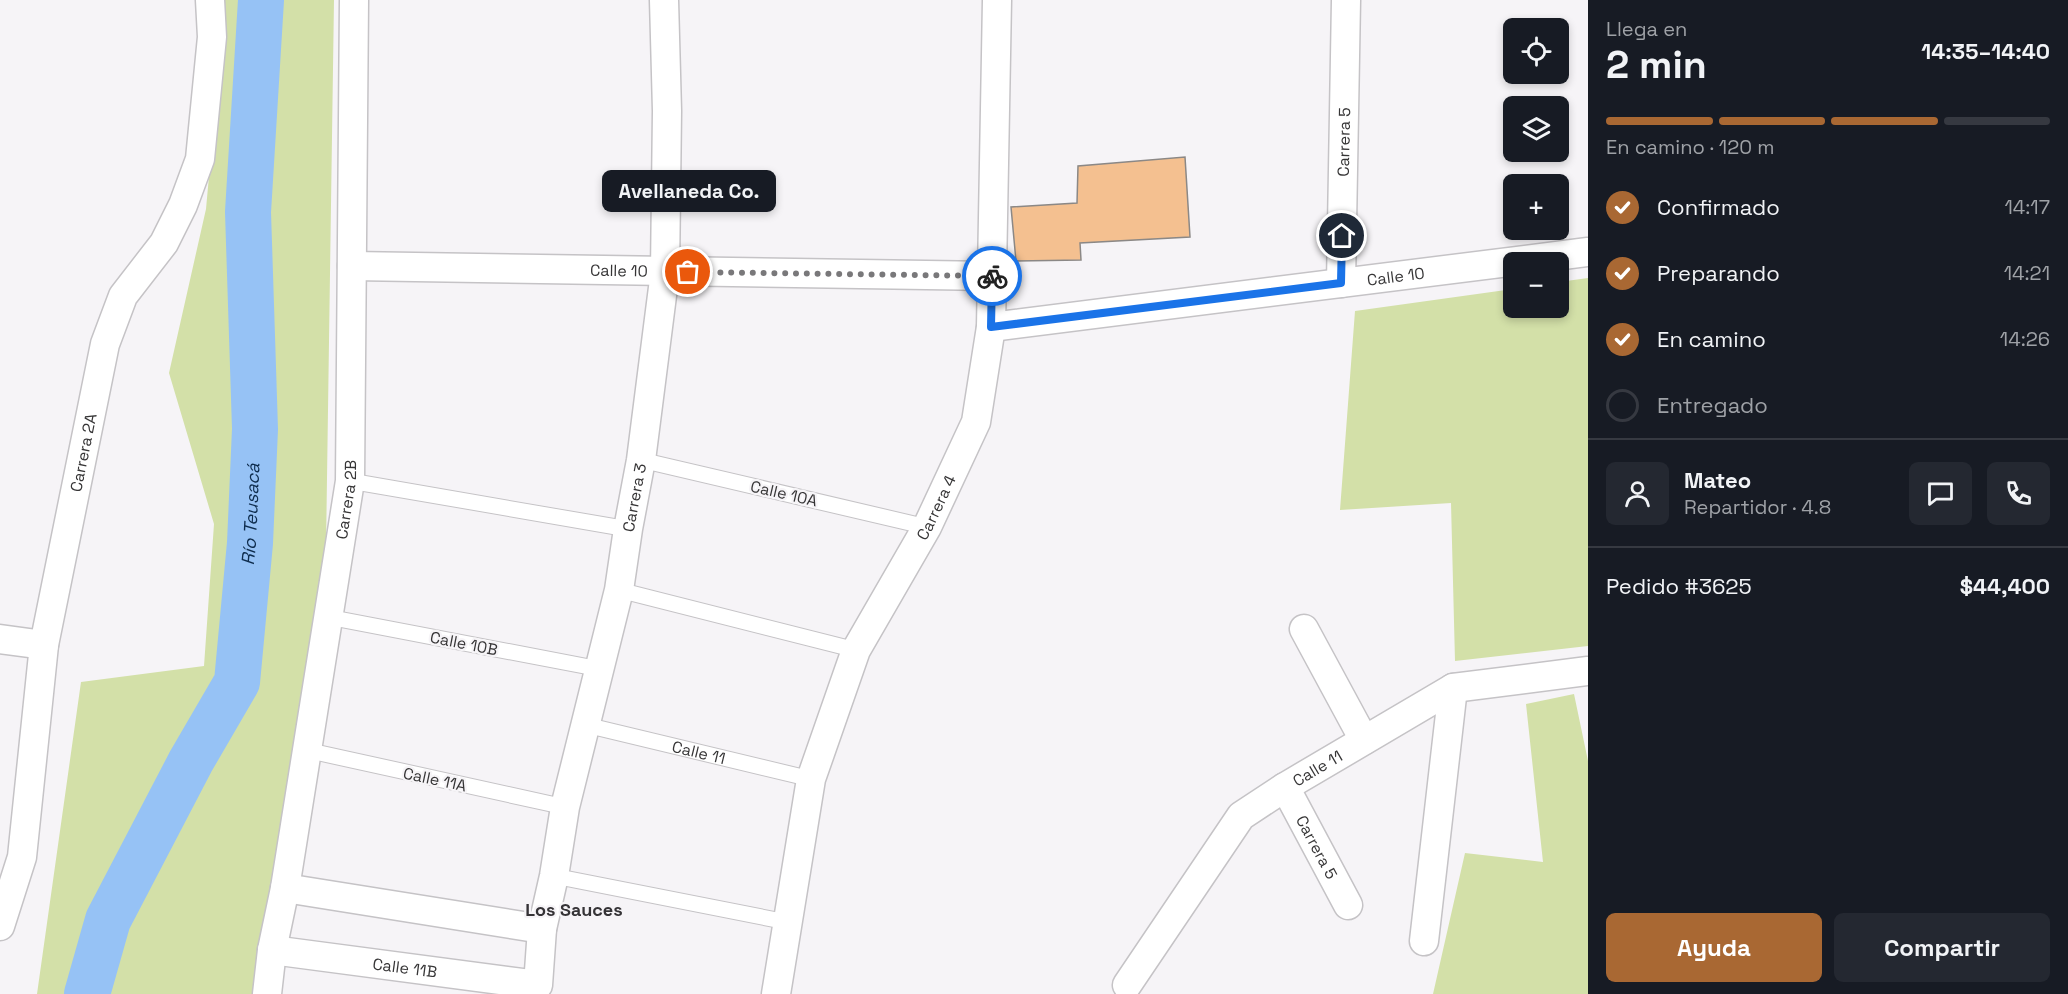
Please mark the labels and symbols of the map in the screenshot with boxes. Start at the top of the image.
street label: Carrera 5 [1333,107,1355,177]
callout: Avellaneda Co. [601,170,775,212]
pin [1316,210,1367,261]
pin [662,246,713,297]
courier [962,246,1022,306]
street label: Calle 10 [590,260,648,282]
street label: Calle 10 [1366,263,1426,291]
street label: Carrera 2A [65,411,102,494]
street label: Carrera 2B [331,460,361,541]
street label: Carrera 3 [618,461,651,534]
water label: Río Teusacá [236,462,265,566]
street label: Carrera 4 [912,472,961,544]
street label: Calle 10A [748,476,819,511]
street label: Calle 10B [428,627,499,660]
street label: Calle 11 [670,736,728,769]
street label: Calle 11 [1289,746,1346,791]
street label: Calle 11A [401,763,469,796]
street label: Carrera 5 [1291,812,1342,883]
district label: Los Sauces [525,898,623,921]
street label: Calle 11B [371,953,438,983]

